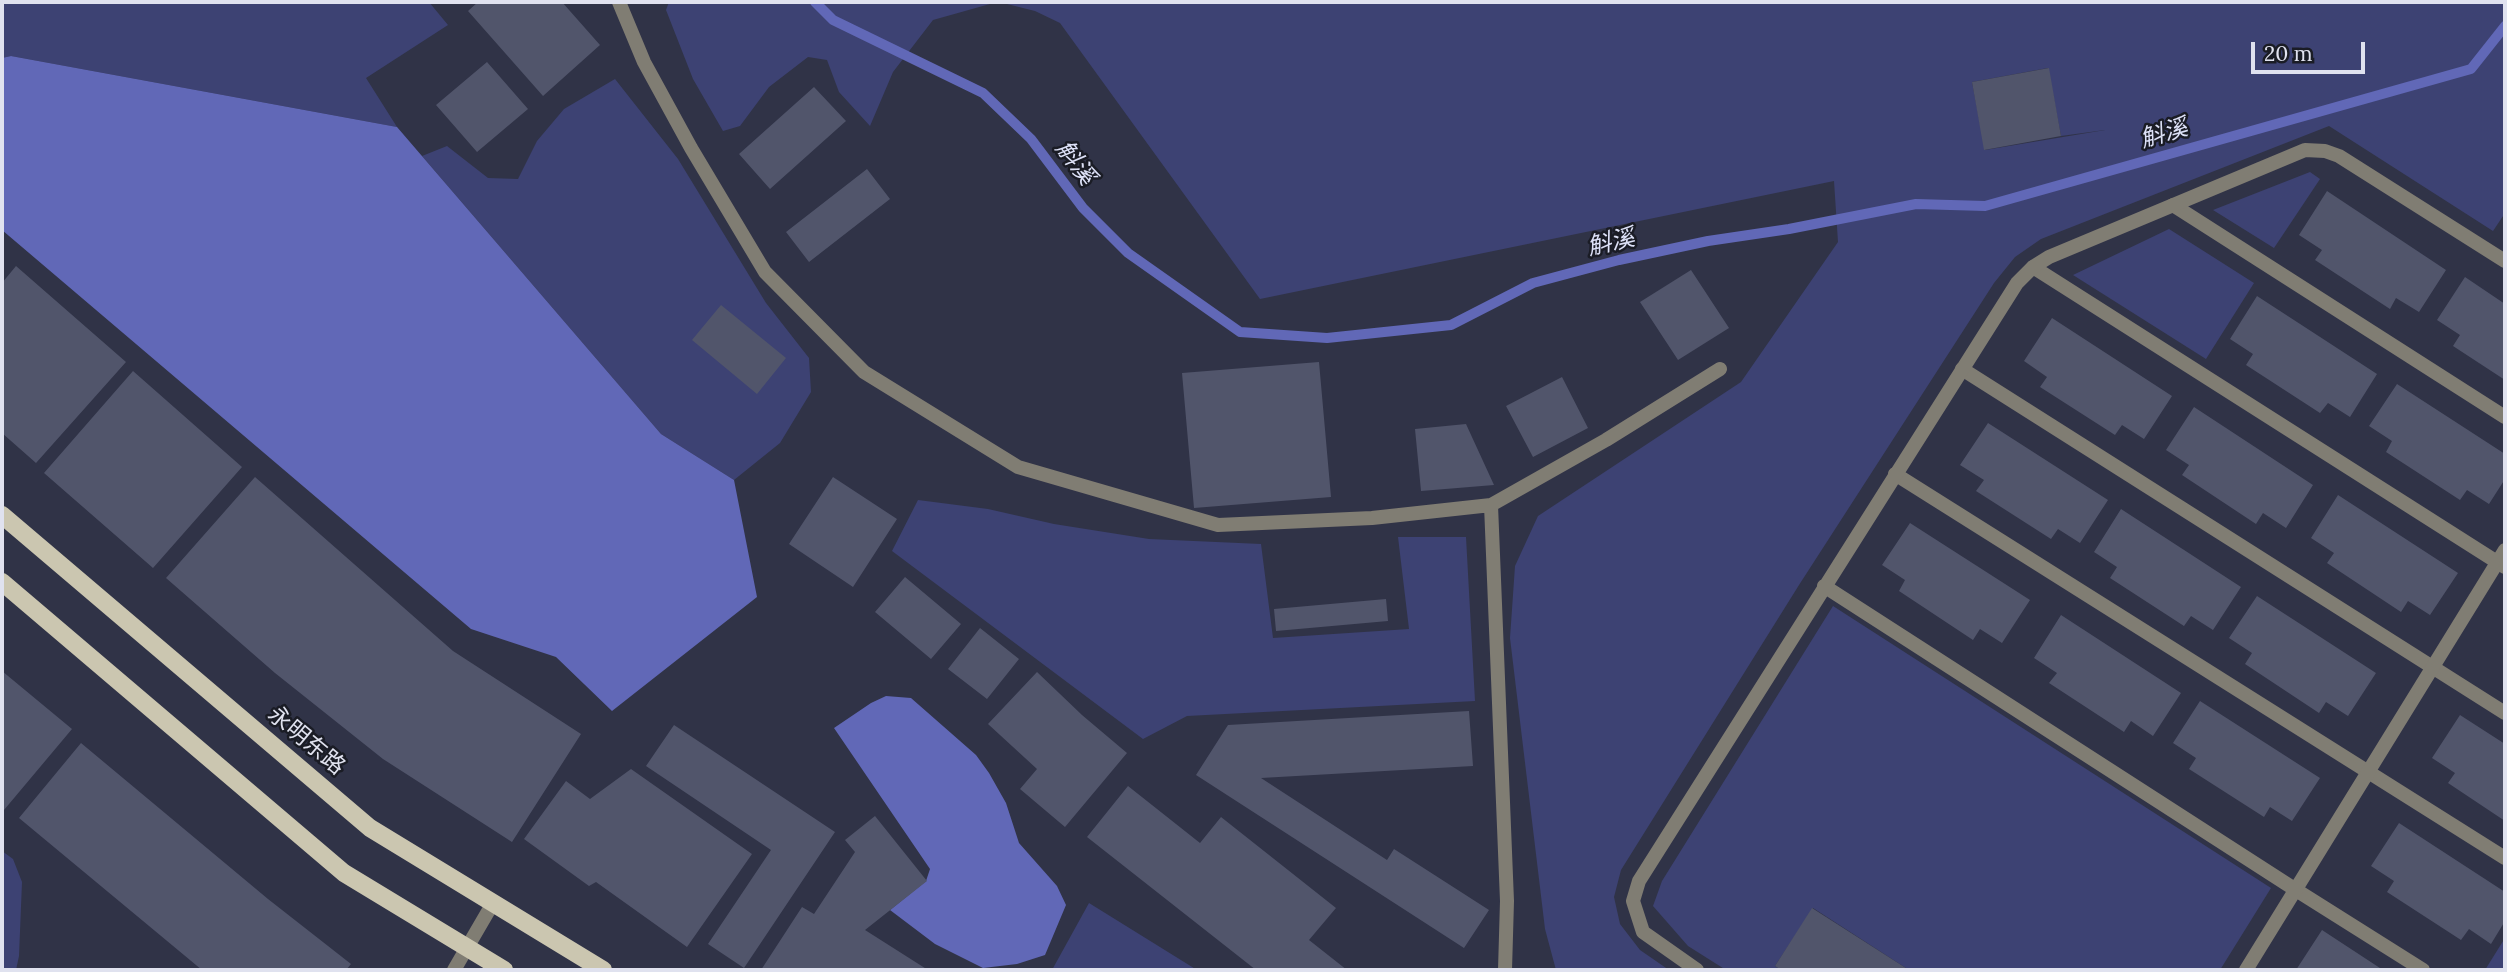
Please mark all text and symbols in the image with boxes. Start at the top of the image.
scale bar [2255,28,2369,72]
text: 20 m [2264,40,2313,67]
water label: 斛溪 [2137,114,2191,154]
water label: 斛溪 [1049,135,1101,191]
water label: 斛溪 [1584,224,1638,262]
street label: 永明东路 [262,701,350,781]

